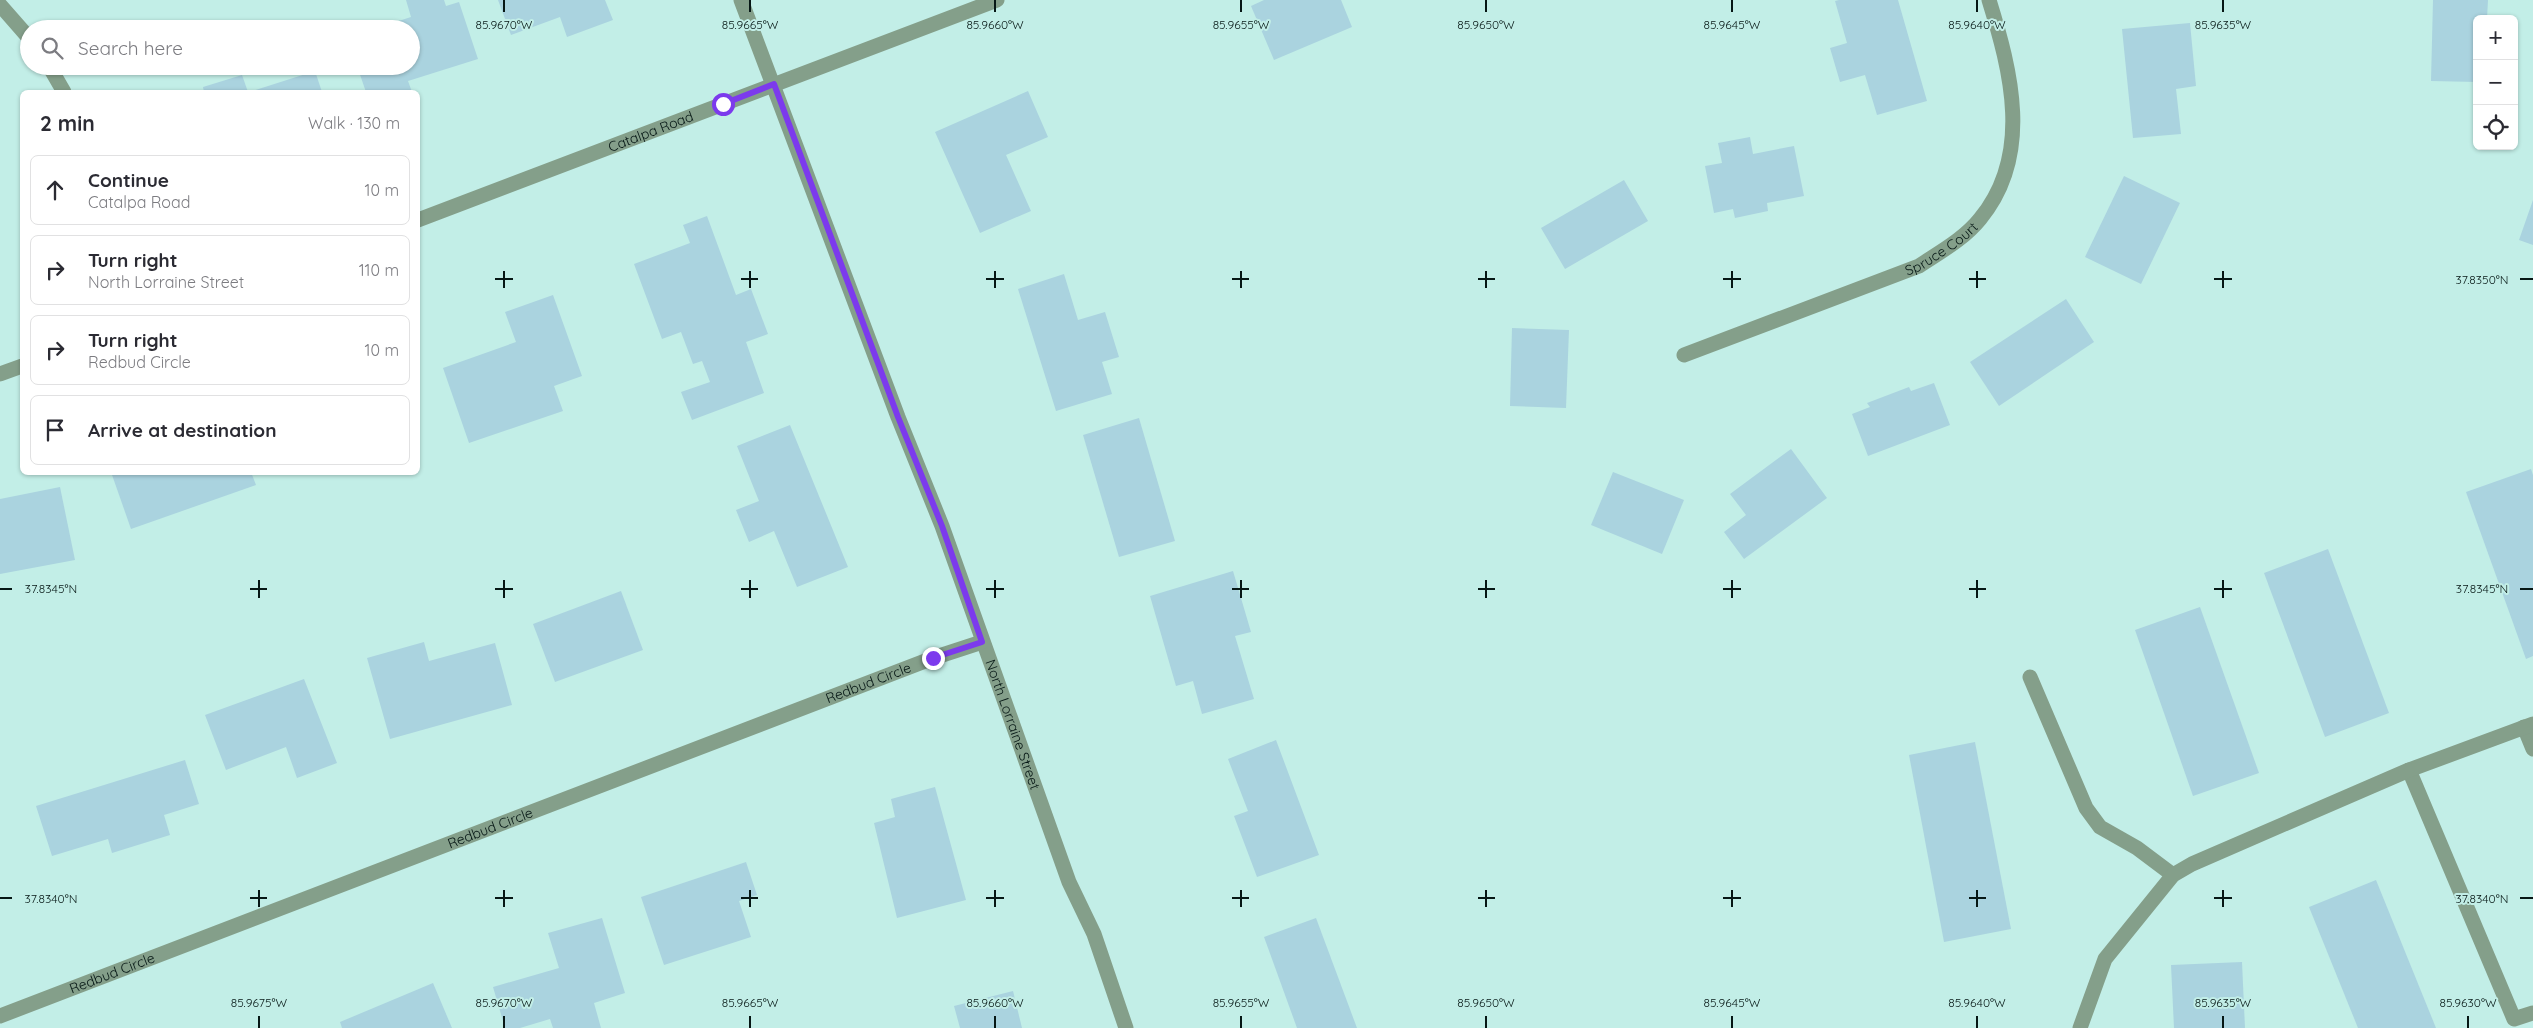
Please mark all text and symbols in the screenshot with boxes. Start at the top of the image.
map controls [2473,15,2518,150]
button: + [2473,15,2518,60]
text: 85.9670°W [476,17,533,32]
text: 85.9665°W [722,17,779,32]
text: 85.9660°W [966,17,1024,32]
text: 85.9655°W [1213,17,1270,32]
text: 85.9650°W [1457,17,1515,32]
text: 85.9645°W [1704,17,1761,32]
text: 85.9640°W [1948,17,2006,32]
text: 85.9635°W [2195,17,2252,32]
search box [20,20,420,75]
icon: search [38,34,66,62]
text: Search here [78,36,183,60]
button: − [2473,60,2518,105]
route start [712,93,735,116]
button: locate [2473,105,2518,150]
street label: Catalpa Road [606,107,696,156]
text: 2 min [40,110,95,136]
text: Walk · 130 m [308,113,400,133]
text: Continue [88,168,169,192]
icon: ahead [41,176,69,204]
text: 10 m [365,180,399,200]
text: Catalpa Road [88,192,190,212]
street label: Spruce Court [1902,218,1982,280]
text: Turn right [88,248,177,272]
icon: right [41,256,69,284]
text: 110 m [359,260,399,280]
text: North Lorraine Street [88,272,244,292]
text: 37.8350°N [2455,272,2509,287]
text: Turn right [88,328,177,352]
icon: right [41,336,69,364]
text: 10 m [365,340,399,360]
text: Redbud Circle [88,352,191,372]
icon: arrive [41,416,69,444]
text: Arrive at destination [88,418,277,442]
text: 37.8345°N [25,581,77,596]
text: 37.8345°N [2456,581,2508,596]
route end [922,647,945,670]
street label: North Lorraine Street [981,657,1044,792]
street label: Redbud Circle [823,658,914,707]
street label: Redbud Circle [445,803,535,852]
text: 37.8340°N [25,891,77,906]
text: 37.8340°N [2456,891,2508,906]
street label: Redbud Circle [67,948,157,998]
text: 85.9675°W [231,995,288,1010]
text: 85.9670°W [476,995,533,1010]
text: 85.9665°W [722,995,779,1010]
text: 85.9660°W [966,995,1024,1010]
text: 85.9655°W [1213,995,1270,1010]
text: 85.9650°W [1457,995,1515,1010]
text: 85.9645°W [1704,995,1761,1010]
text: 85.9640°W [1948,995,2006,1010]
text: 85.9635°W [2195,995,2252,1010]
text: 85.9630°W [2439,995,2497,1010]

